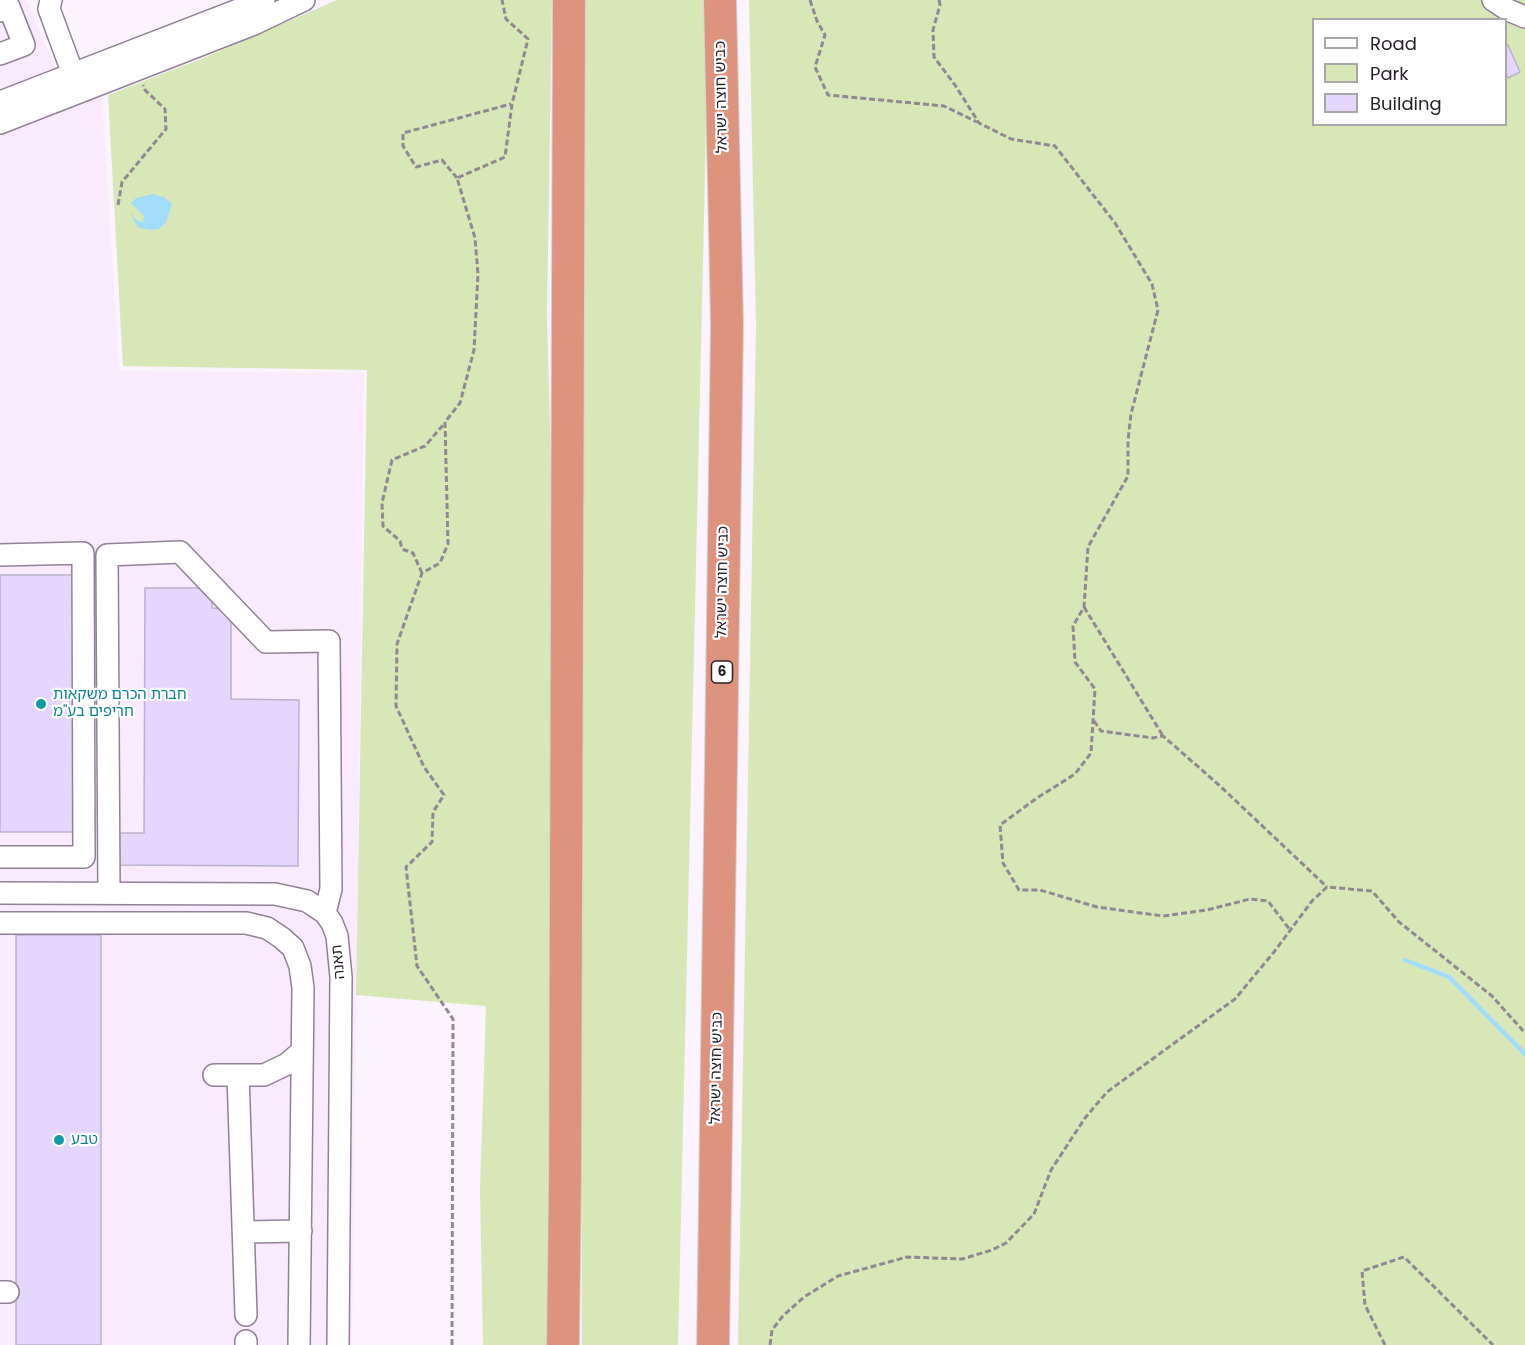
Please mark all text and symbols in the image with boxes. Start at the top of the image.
legend [1312,18,1507,126]
text: Road [1370,31,1417,56]
street label: כביש חוצה ישראל [712,41,732,153]
text: Park [1370,61,1409,86]
text: Building [1370,91,1442,116]
street label: כביש חוצה ישראל [713,526,733,638]
road number: 6 [712,661,732,683]
place label: חברת הכרם משקאות חריפים בע"מ [53,686,187,721]
marker: חברת הכרם משקאות חריפים בע"מ [34,697,48,711]
street label: תאנה [329,944,349,980]
street label: כביש חוצה ישראל [707,1012,727,1124]
place label: טבע [71,1131,98,1149]
marker: טבע [52,1133,66,1147]

